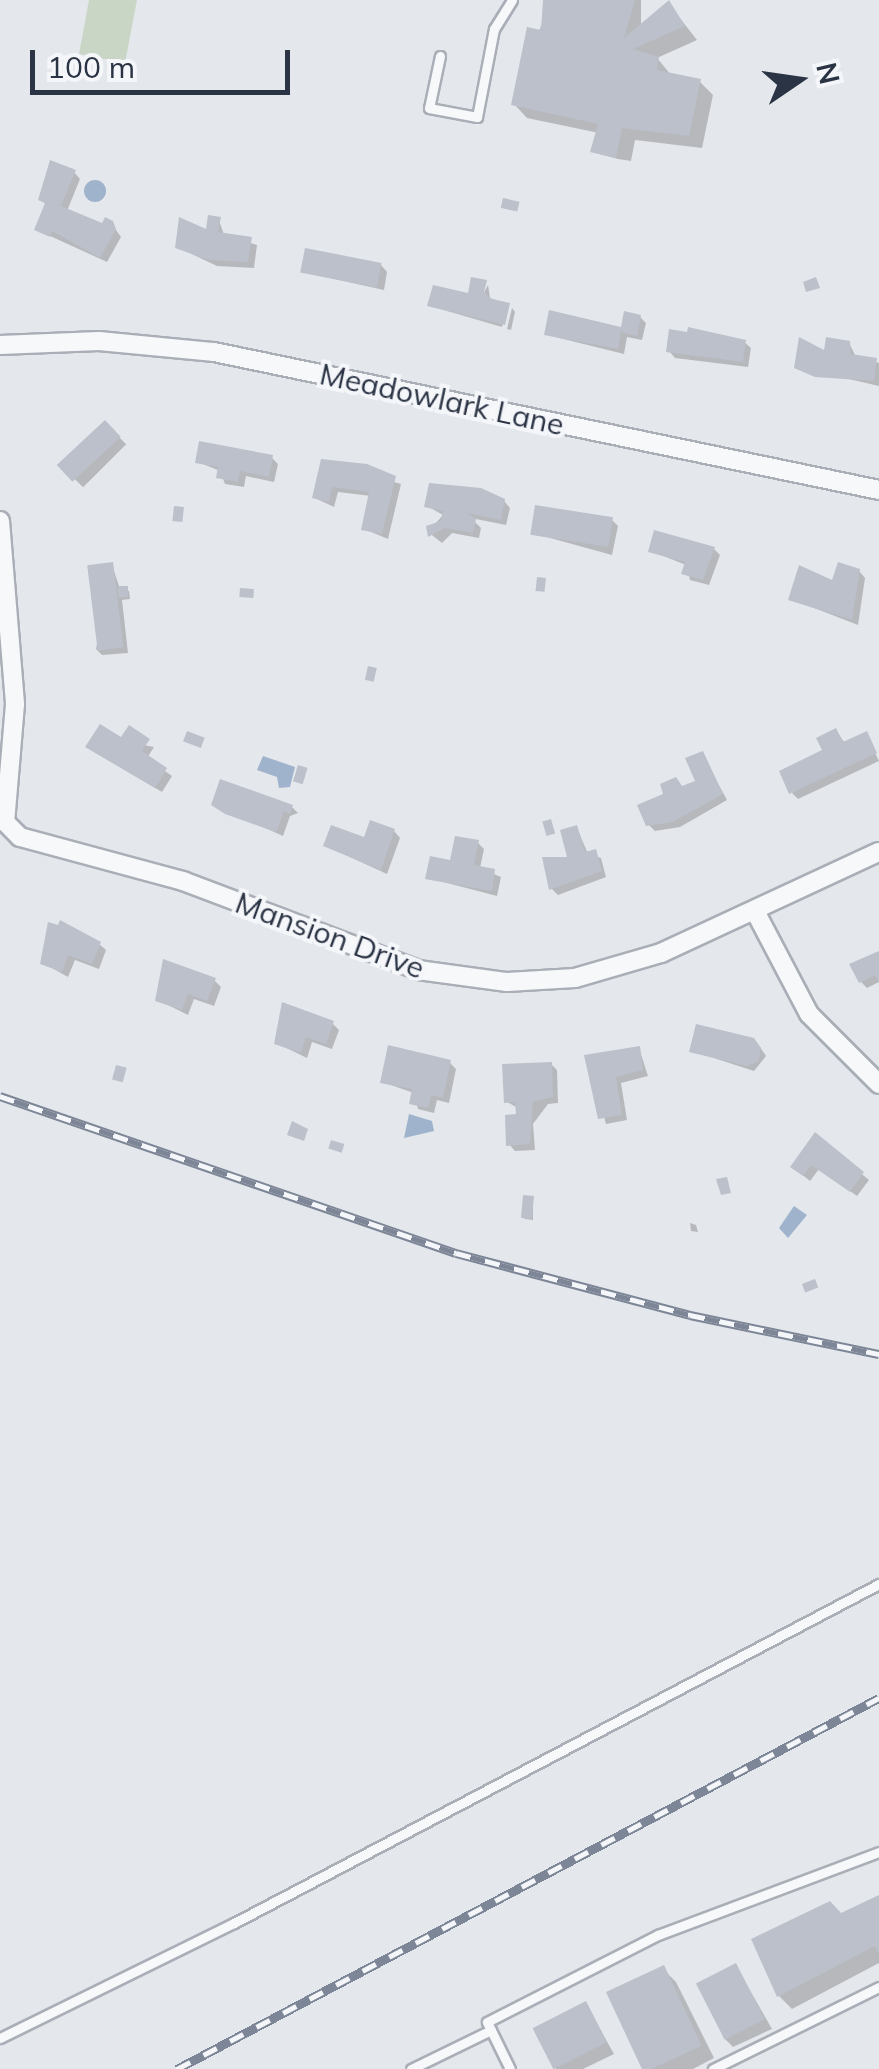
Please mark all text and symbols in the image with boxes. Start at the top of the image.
scale bar [35,30,295,92]
north arrow [749,30,849,130]
text: 100 m [47,48,135,86]
text: N [809,59,848,87]
street label: Meadowlark Lane [317,356,567,442]
street label: Mansion Drive [231,884,429,986]

